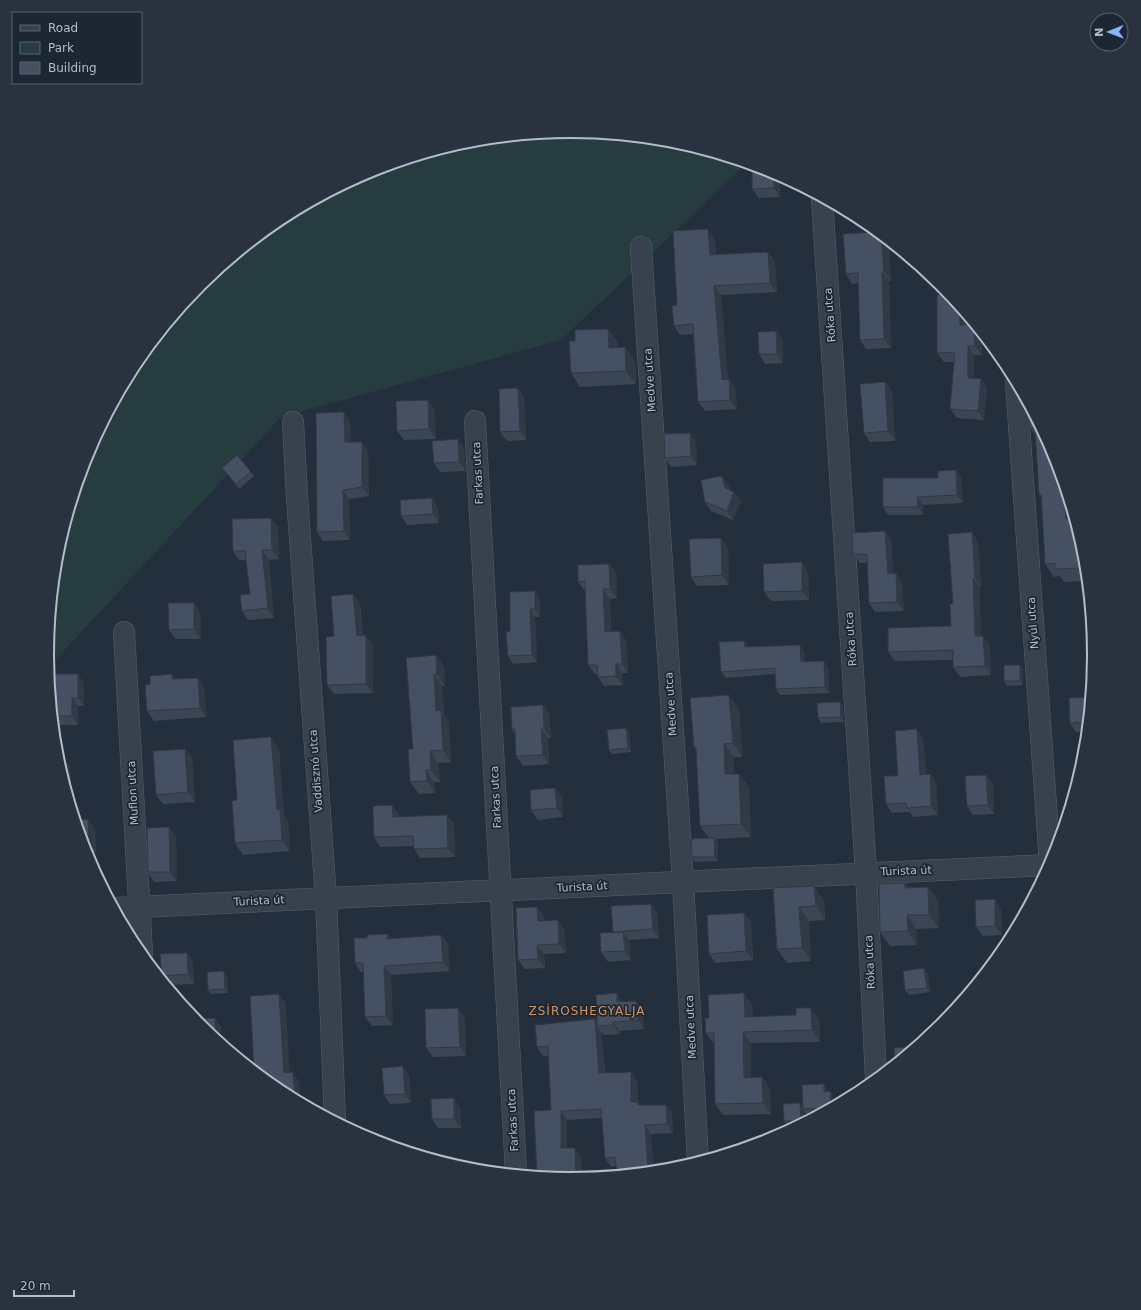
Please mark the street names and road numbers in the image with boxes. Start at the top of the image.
street label: Róka utca [822,287,838,343]
street label: Medve utca [641,348,659,412]
street label: Farkas utca [470,441,486,505]
street label: Nyúl utca [1025,596,1041,650]
street label: Róka utca [843,611,859,667]
street label: Medve utca [662,672,680,736]
street label: Vaddisznó utca [307,729,325,813]
street label: Muflon utca [125,760,141,826]
street label: Farkas utca [488,765,504,829]
street label: Turista út [879,864,932,878]
street label: Turista út [555,879,609,895]
street label: Turista út [232,893,286,909]
street label: Róka utca [862,935,878,989]
street label: Medve utca [683,995,699,1059]
street label: Farkas utca [505,1088,521,1152]

